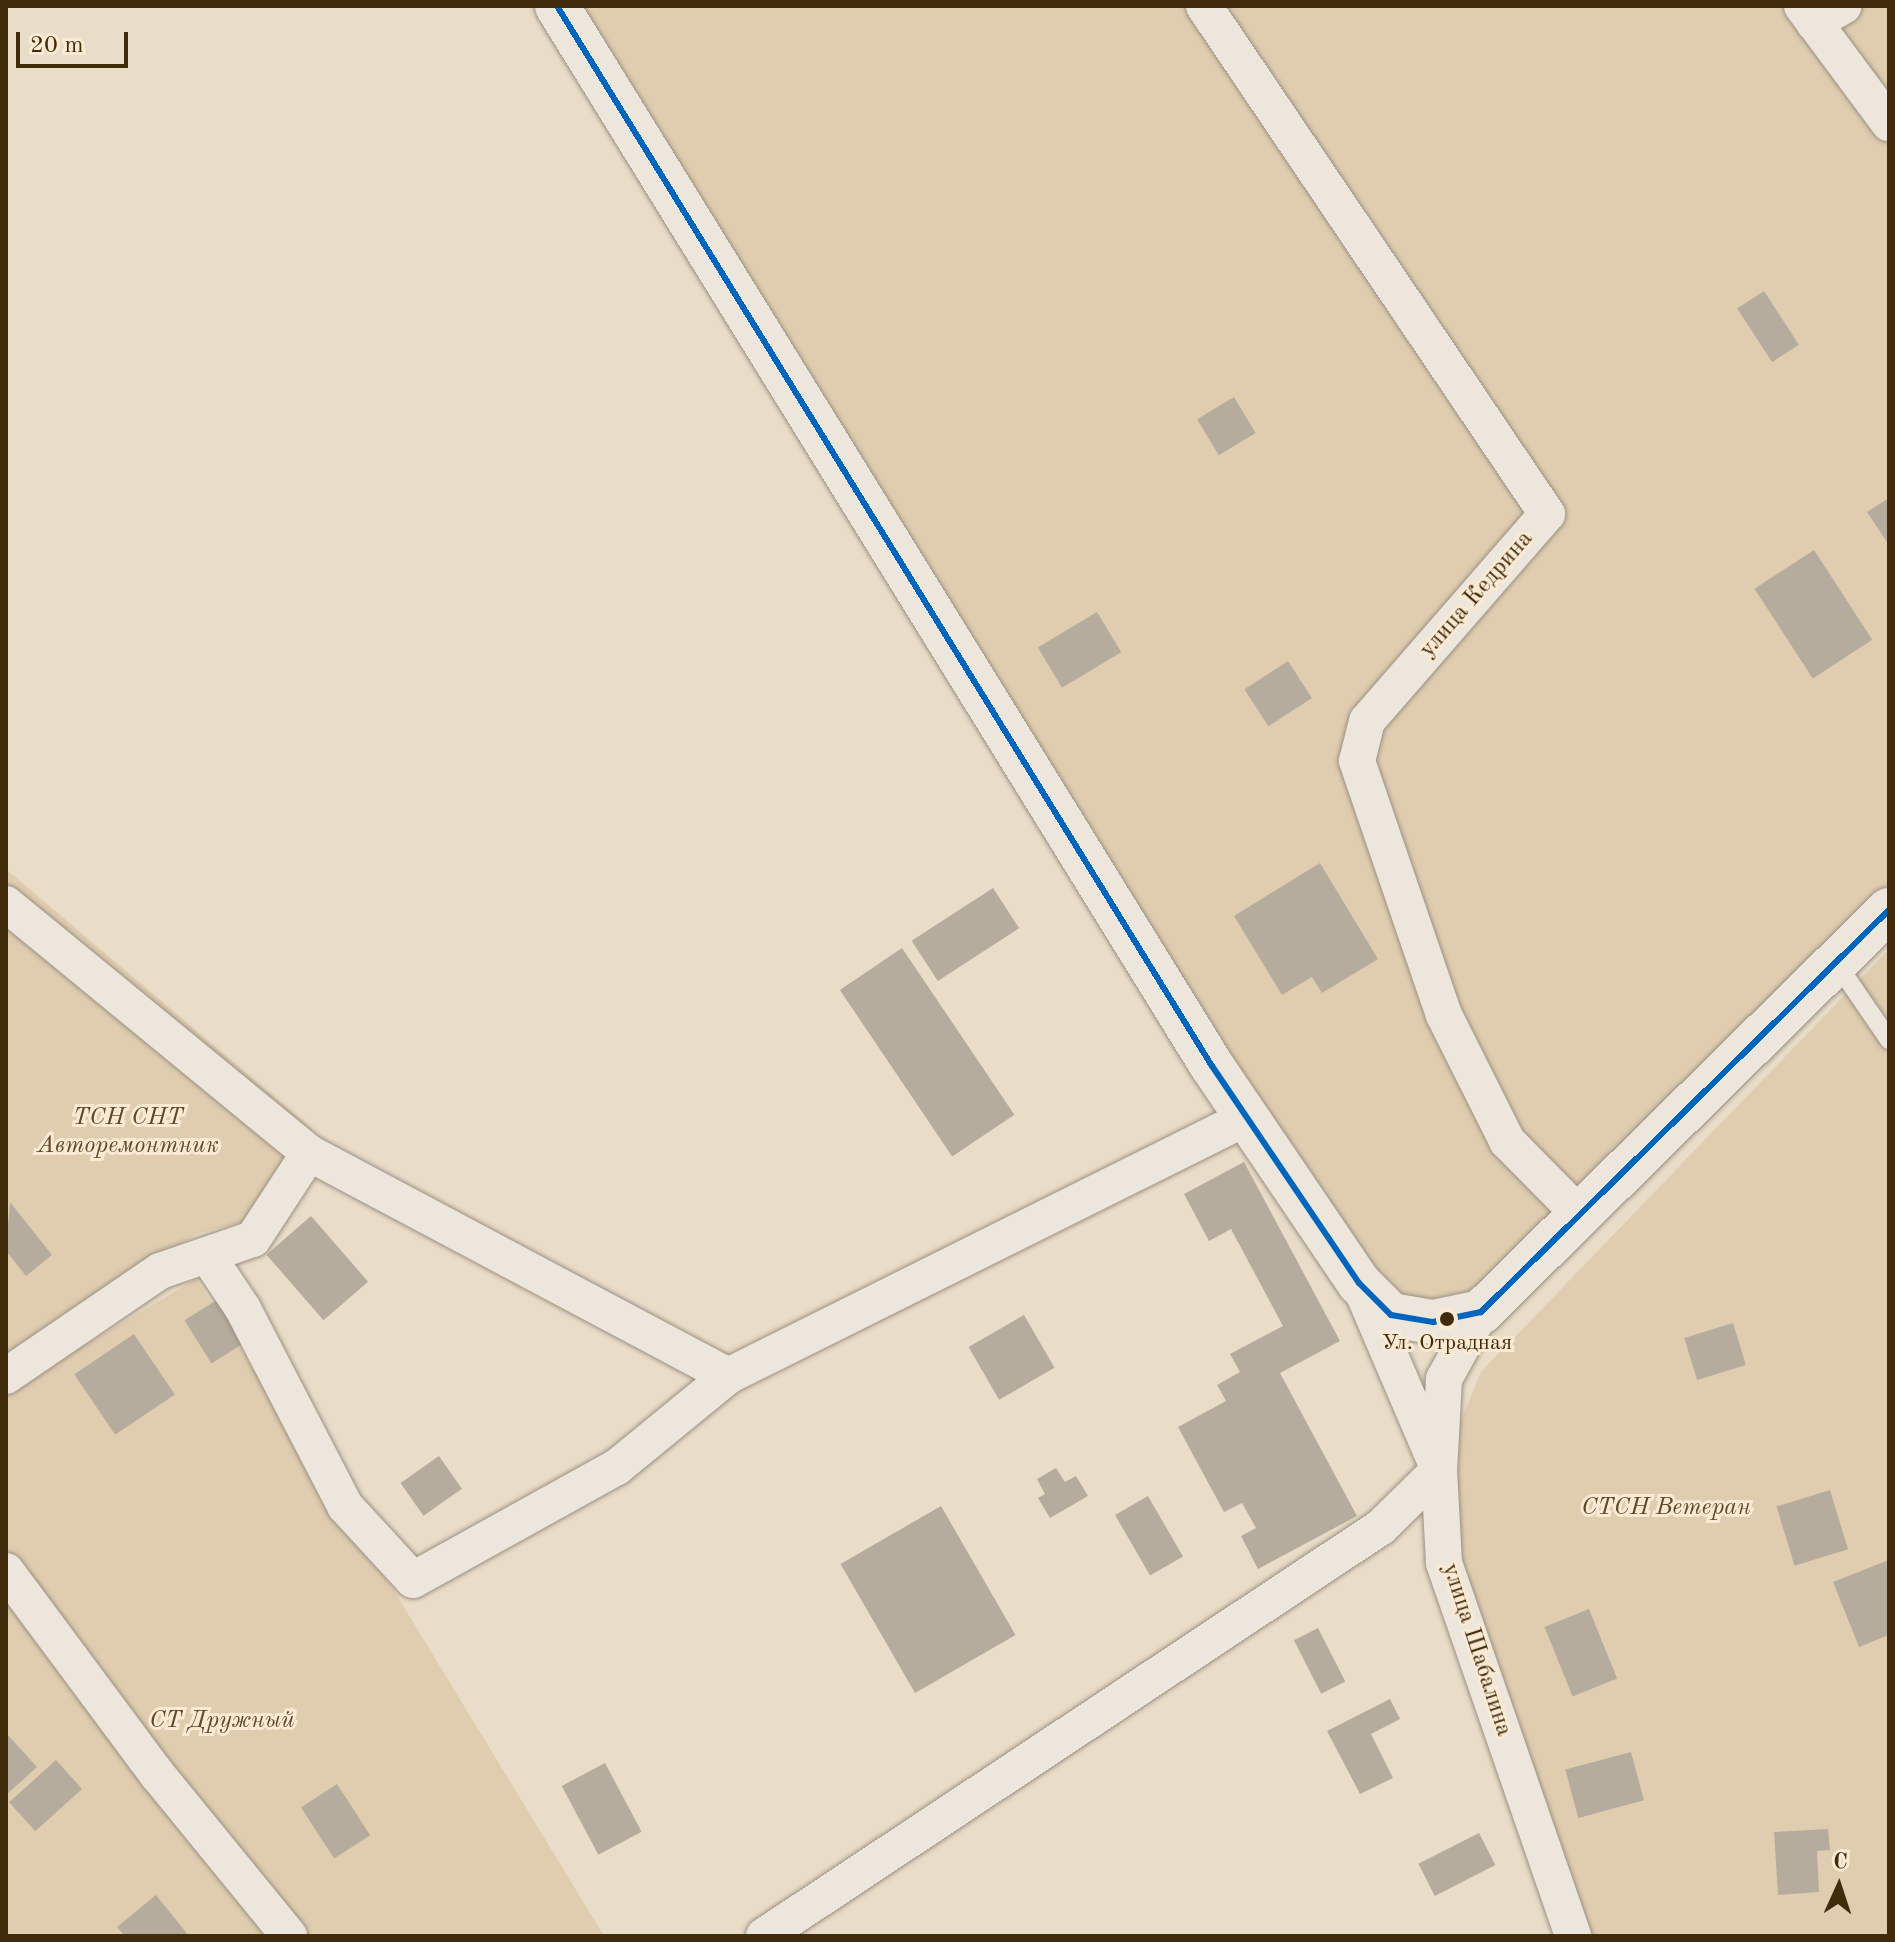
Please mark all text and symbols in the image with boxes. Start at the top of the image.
scale bar [20,16,132,66]
text: 20 m [30,34,84,58]
street label: улица Кедрина [1414,526,1540,664]
park label: ТСН СНТ Авторемонтник [37,1105,219,1161]
marker: Ул. Отрадная [1439,1311,1455,1327]
place label: Ул. Отрадная [1382,1331,1512,1357]
park label: СТСН Ветеран [1581,1495,1751,1523]
street label: улица Шабалина [1434,1560,1518,1740]
park label: СТ Дружный [149,1708,295,1736]
north arrow [1799,1846,1879,1926]
text: С [1832,1851,1848,1873]

